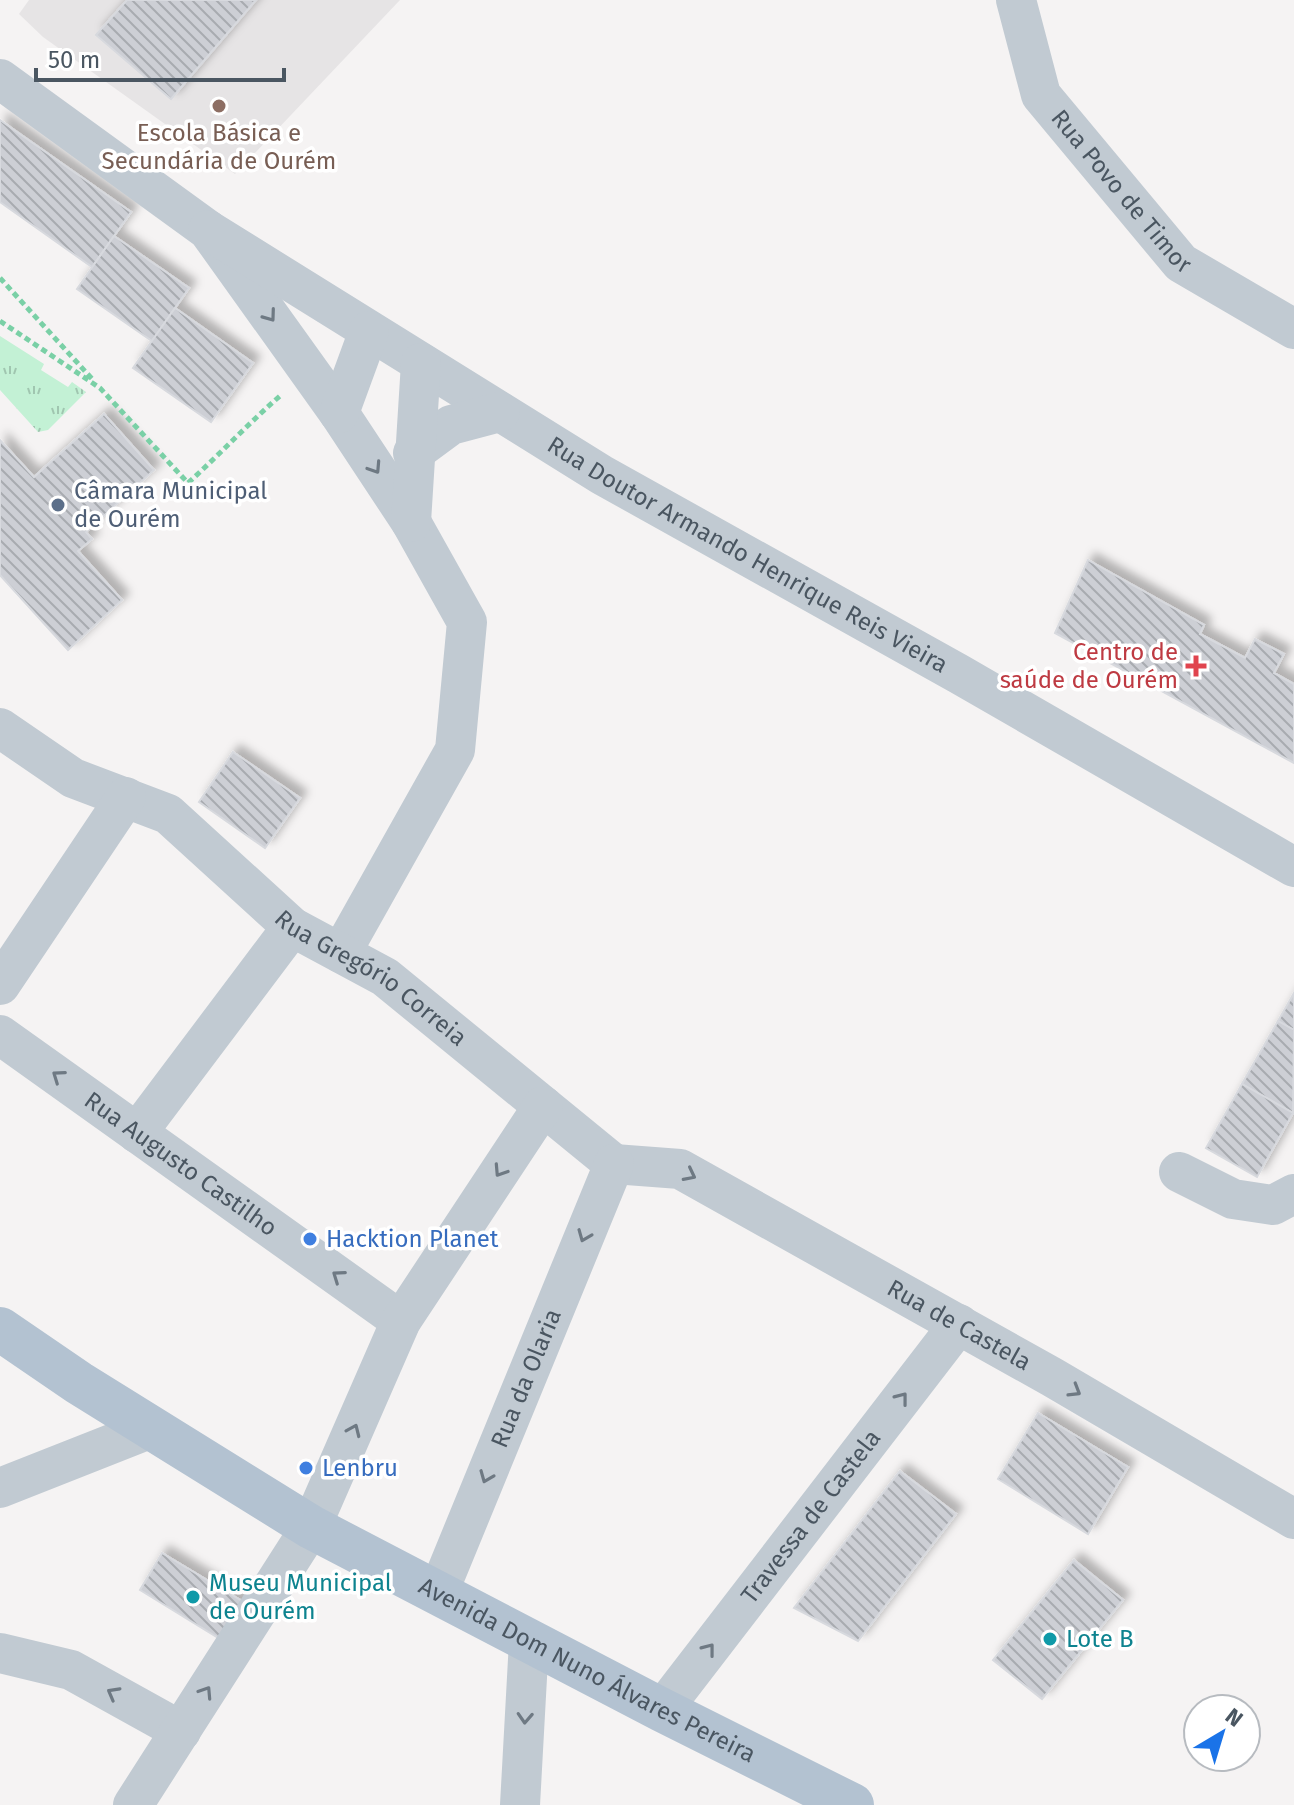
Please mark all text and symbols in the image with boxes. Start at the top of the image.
scale bar [36,32,284,82]
text: 50 m [48,46,100,74]
marker: Escola Básica e Secundária de Ourém [210,97,228,115]
street label: Rua Povo de Timor [1045,104,1197,280]
place label: Escola Básica e Secundária de Ourém [102,119,336,175]
one-way arrow [260,308,275,322]
street label: Rua Doutor Armando Henrique Reis Vieira [542,431,953,679]
one-way arrow [365,459,380,473]
place label: Câmara Municipal de Ourém [74,477,267,533]
marker: Câmara Municipal de Ourém [49,496,67,514]
place label: Centro de saúde de Ourém [1000,638,1178,694]
marker: Centro de saúde de Ourém [1185,655,1207,677]
street label: Rua Gregório Correia [269,904,472,1052]
one-way arrow [52,1071,66,1086]
street label: Rua Augusto Castilho [79,1086,282,1242]
one-way arrow [495,1163,510,1177]
one-way arrow [681,1165,696,1180]
place label: Hacktion Planet [326,1225,499,1253]
one-way arrow [577,1229,594,1243]
marker: Hacktion Planet [301,1230,319,1248]
one-way arrow [332,1271,347,1286]
street label: Rua de Castela [882,1274,1036,1376]
street label: Rua da Olaria [485,1305,567,1452]
one-way arrow [1066,1381,1081,1397]
one-way arrow [893,1392,907,1407]
one-way arrow [344,1424,360,1438]
street label: Travessa de Castela [735,1424,886,1609]
place label: Lenbru [322,1454,398,1482]
marker: Lenbru [297,1459,315,1477]
one-way arrow [479,1469,495,1483]
place label: Museu Municipal de Ourém [209,1569,392,1625]
street label: Avenida Dom Nuno Álvares Pereira [414,1572,760,1769]
marker: Museu Municipal de Ourém [184,1588,202,1606]
place label: Lote B [1066,1625,1134,1653]
marker: Lote B [1041,1630,1059,1648]
one-way arrow [700,1643,714,1658]
one-way arrow [196,1686,211,1701]
one-way arrow [107,1687,121,1703]
north arrow [1182,1693,1262,1773]
text: N [1220,1703,1248,1733]
one-way arrow [516,1712,533,1725]

